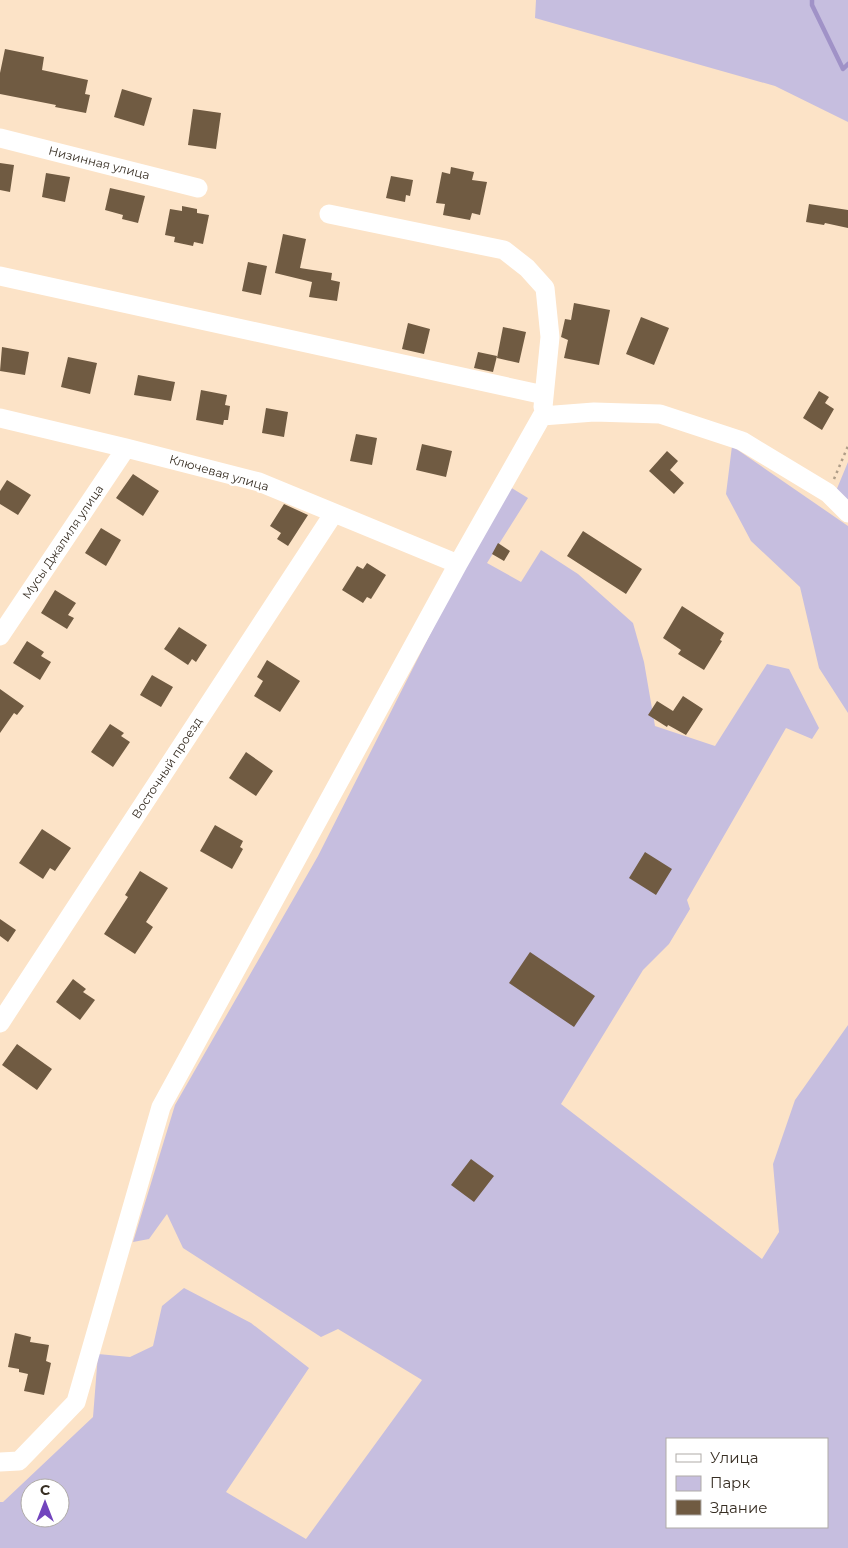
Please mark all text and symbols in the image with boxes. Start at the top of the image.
street label: Низинная улица [47,143,151,182]
street label: Ключевая улица [168,451,271,494]
street label: Мусы Джалиля улица [19,482,106,602]
street label: Восточный проезд [128,714,205,821]
legend [666,1438,828,1528]
text: Улица [710,1448,758,1467]
text: Парк [710,1473,750,1492]
north arrow [20,1478,70,1528]
text: С [40,1481,50,1499]
text: Здание [710,1498,768,1517]

